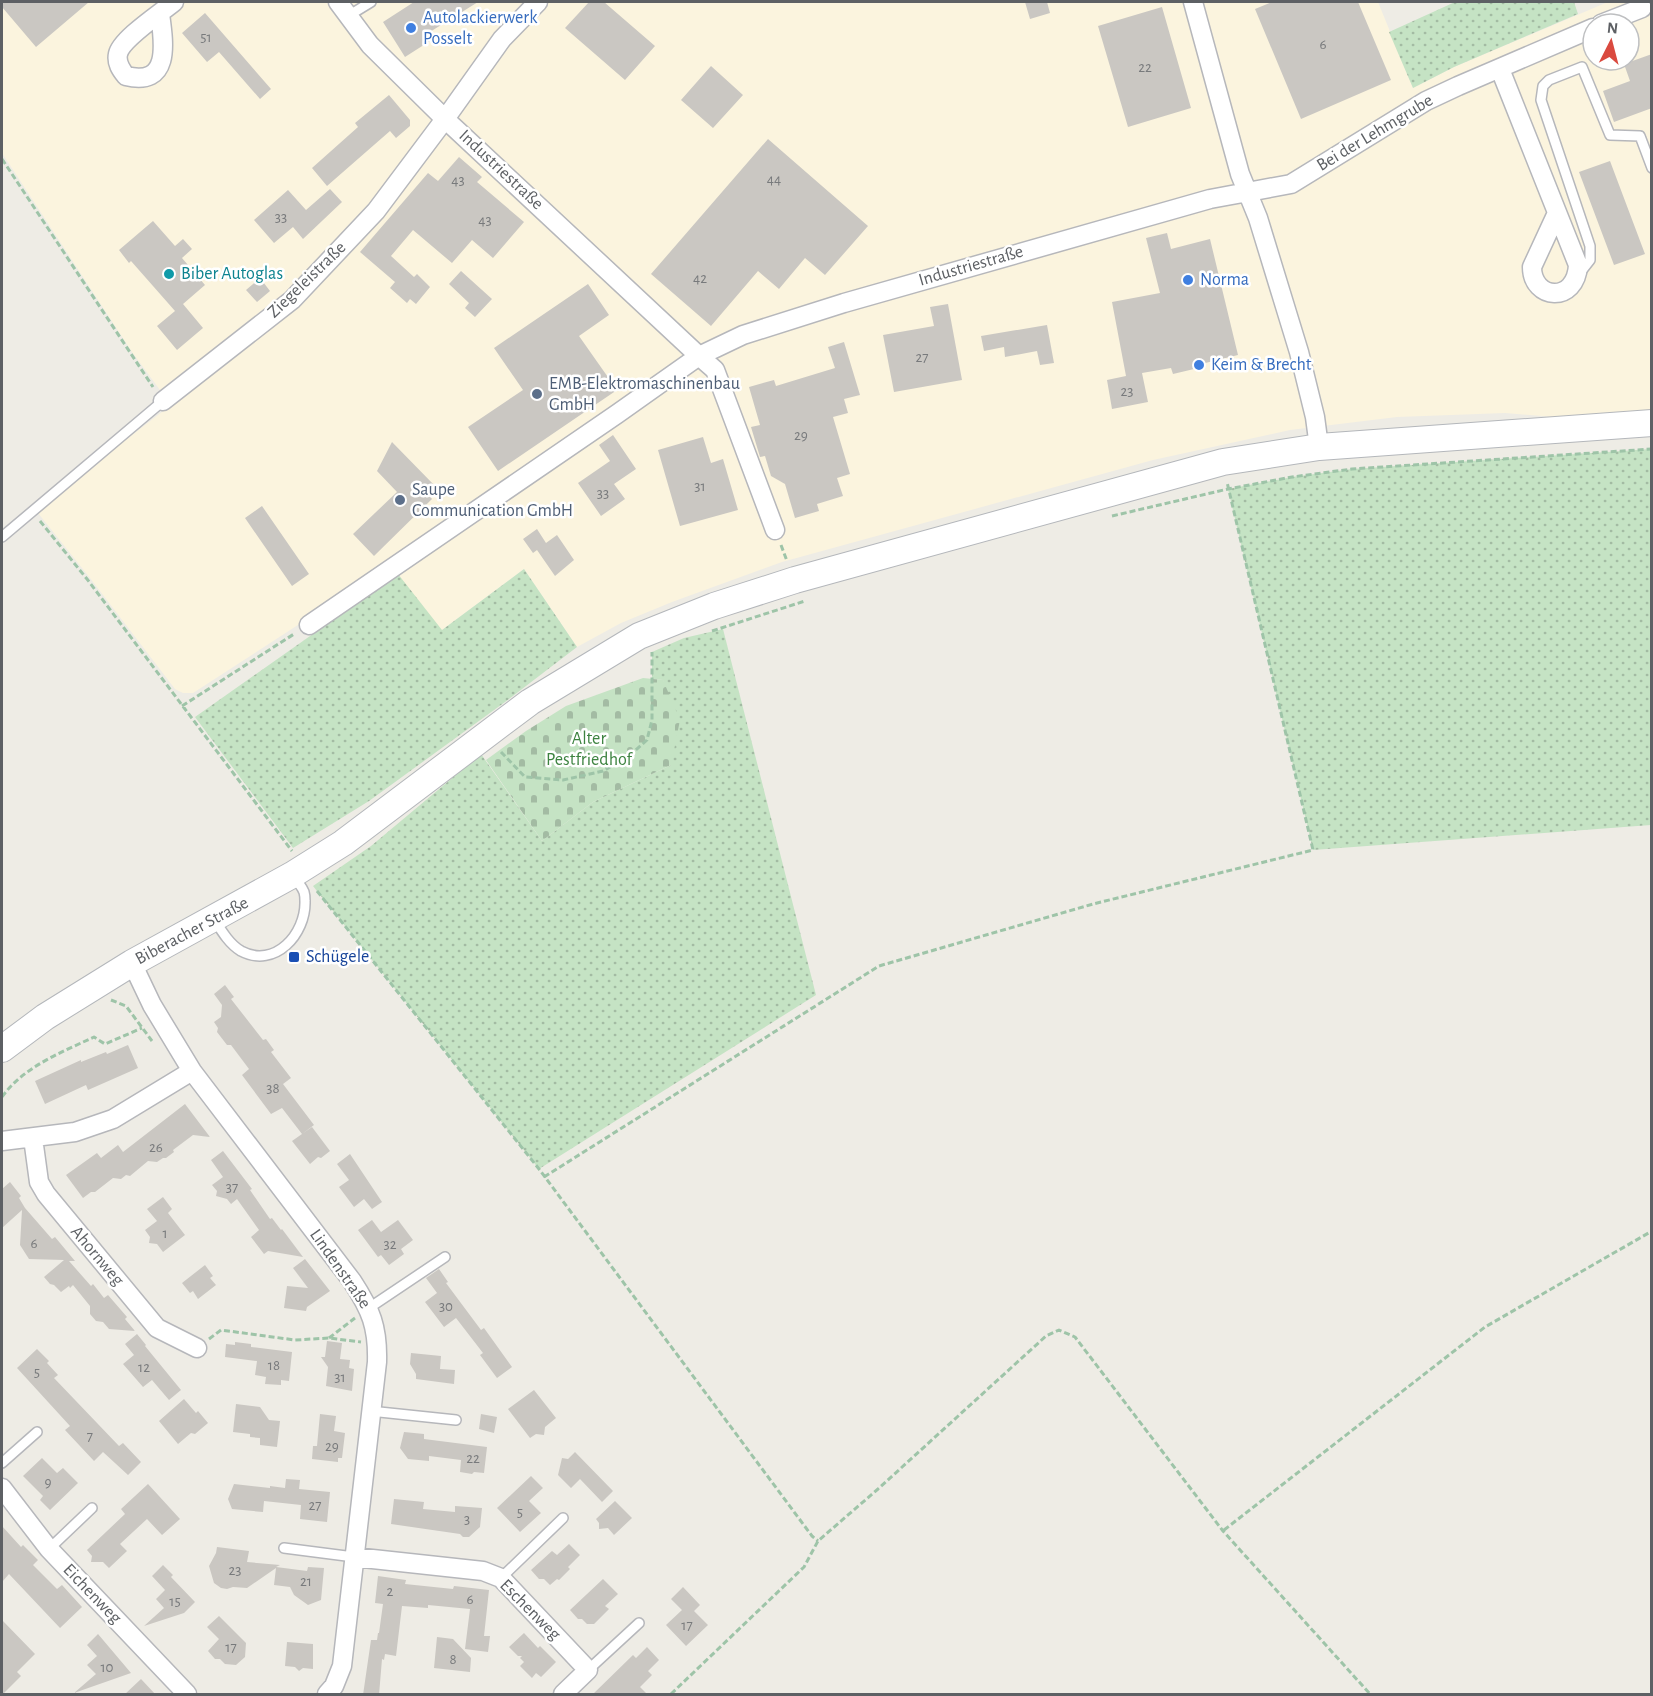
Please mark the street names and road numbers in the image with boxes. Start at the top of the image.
street label: Bei der Lehmgrube [1314,91,1436,175]
street label: Industriestraße [455,127,547,213]
street label: Ziegeleistraße [265,239,349,321]
street label: Industriestraße [917,242,1025,290]
street label: Biberacher Straße [132,894,252,968]
street label: Ahornweg [67,1223,127,1290]
street label: Lindenstraße [306,1226,374,1312]
street label: Eichenweg [59,1561,125,1628]
street label: Eschenweg [496,1576,564,1644]

